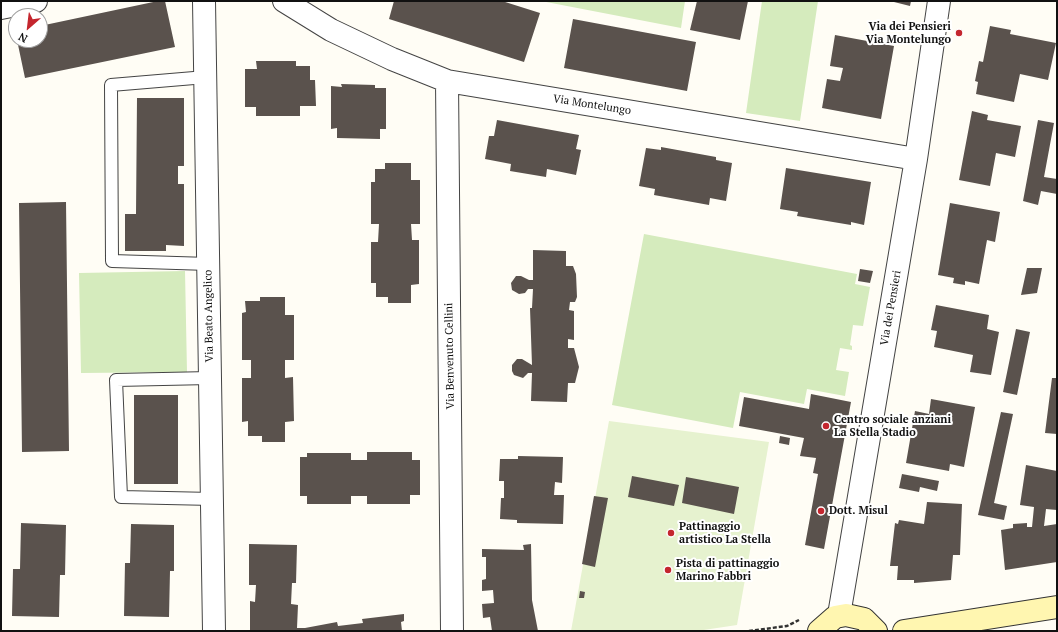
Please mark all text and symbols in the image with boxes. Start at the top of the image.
north arrow [8,8,48,48]
place label: Via dei Pensieri Via Montelungo [866,20,951,46]
marker: Via dei Pensieri Via Montelungo [954,28,964,38]
text: N [16,30,30,46]
street label: Via Montelungo [552,92,632,118]
street label: Via dei Pensieri [878,269,904,347]
street label: Via Beato Angelico [202,270,216,362]
street label: Via Benvenuto Cellini [442,303,458,409]
place label: Centro sociale anziani La Stella Stadio [834,413,951,439]
marker: Centro sociale anziani La Stella Stadio [821,421,831,431]
place label: Dott. Misul [829,504,888,518]
marker: Dott. Misul [816,506,826,516]
place label: Pattinaggio artistico La Stella [679,520,771,546]
marker: Pattinaggio artistico La Stella [666,528,676,538]
place label: Pista di pattinaggio Marino Fabbri [676,557,779,583]
marker: Pista di pattinaggio Marino Fabbri [663,565,673,575]

